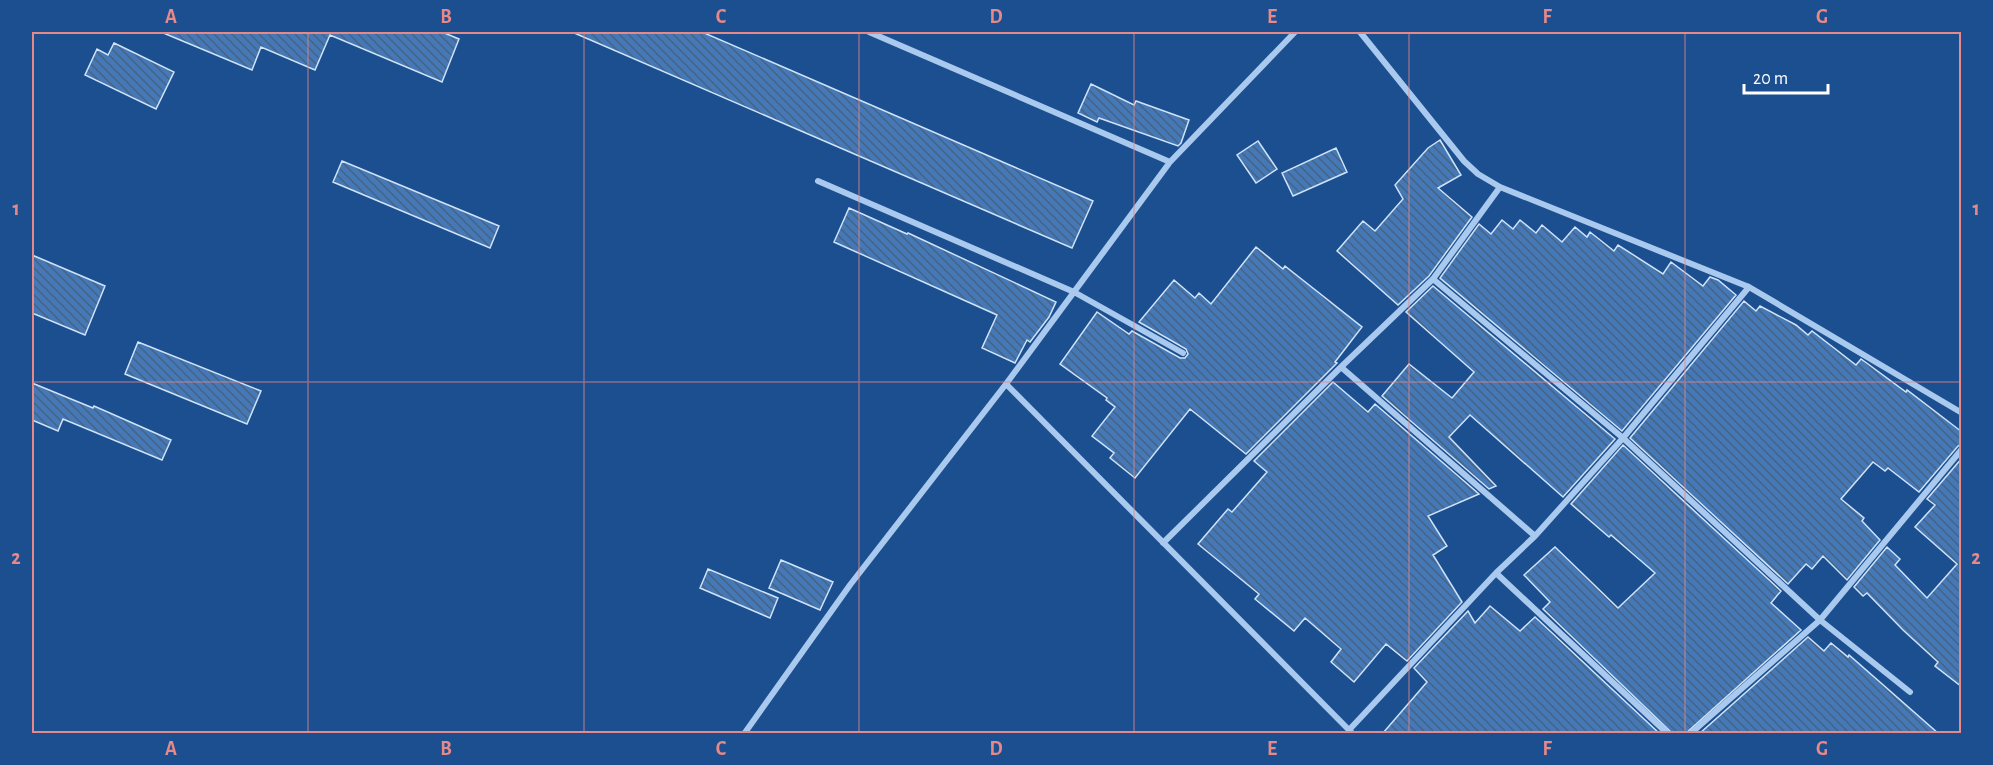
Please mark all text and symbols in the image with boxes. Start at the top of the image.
text: A [165,7,177,27]
text: B [440,7,452,27]
text: C [716,7,727,27]
text: D [989,7,1003,27]
text: E [1267,7,1277,27]
text: F [1542,7,1552,27]
text: G [1816,7,1828,27]
scale bar [1744,57,1828,95]
text: 20 m [1753,70,1788,88]
text: 1 [12,199,20,219]
text: 1 [1972,199,1980,219]
text: 2 [11,548,21,568]
text: 2 [1971,548,1981,568]
text: A [165,739,177,759]
text: B [440,739,452,759]
text: C [716,739,727,759]
text: D [989,739,1003,759]
text: E [1267,739,1277,759]
text: F [1542,739,1552,759]
text: G [1816,739,1828,759]

